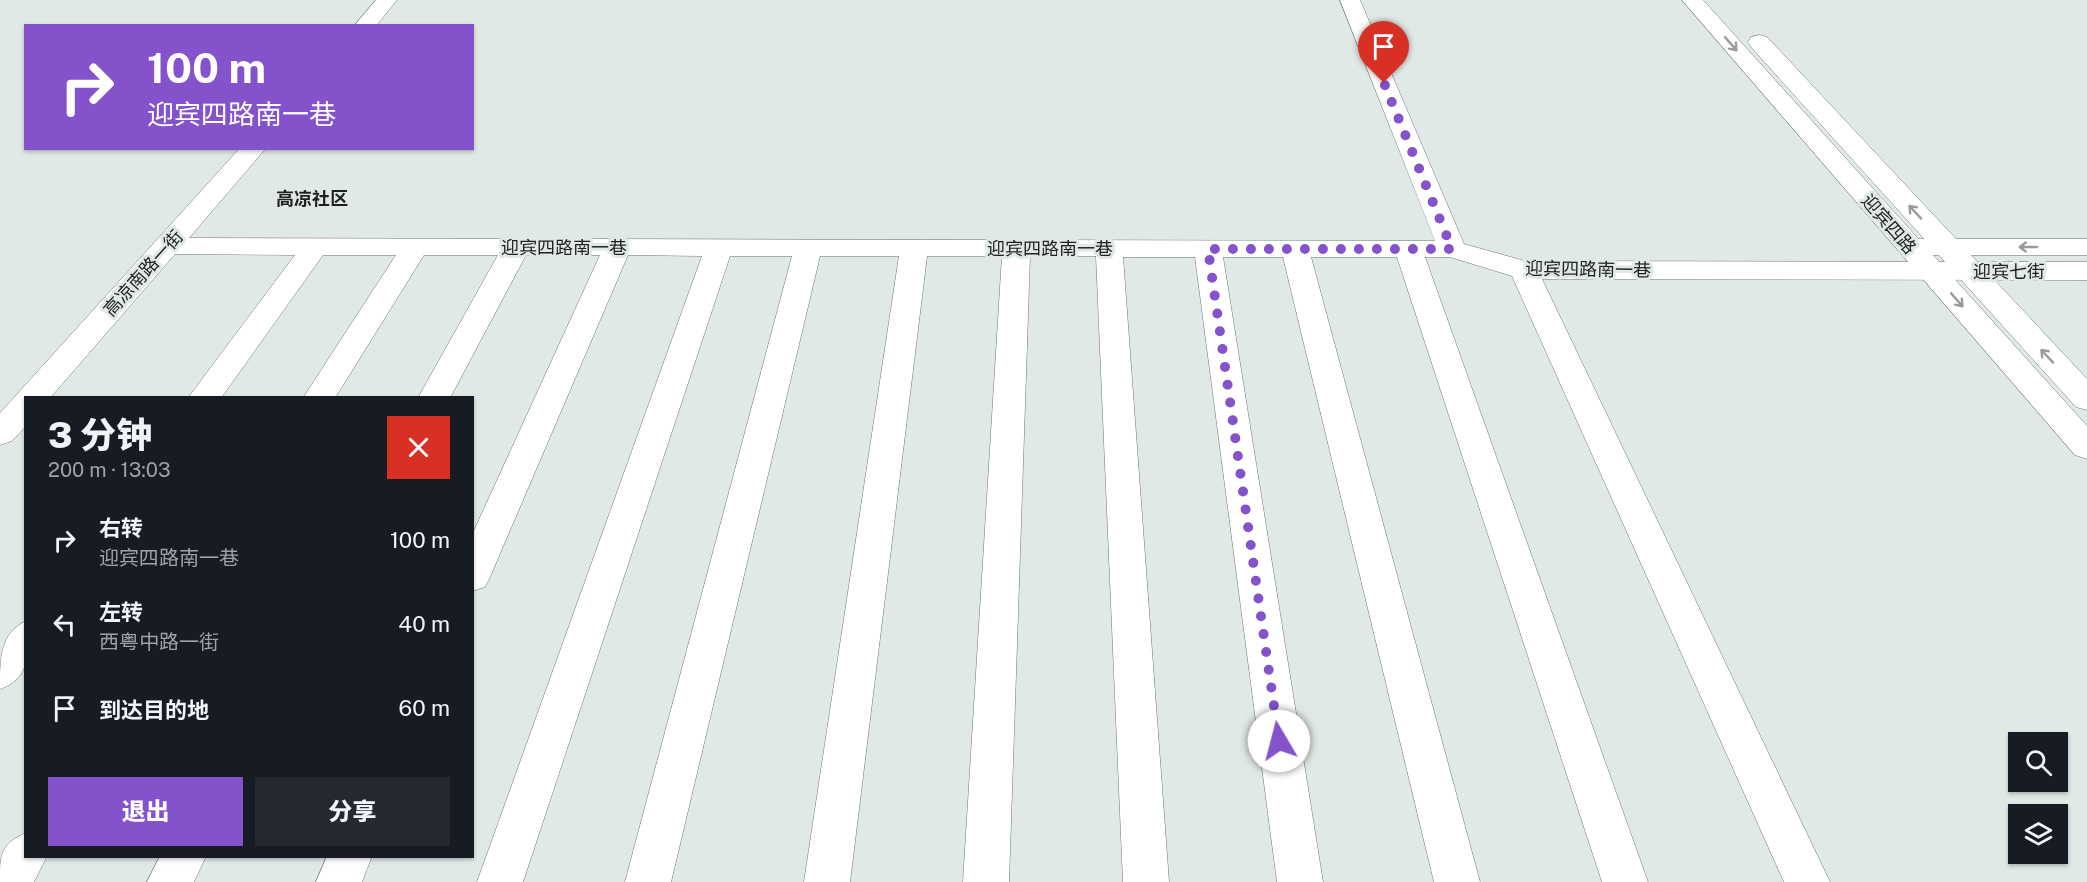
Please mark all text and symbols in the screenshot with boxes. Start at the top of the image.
pin [1358,21,1409,83]
icon: arrive [1367,30,1400,63]
one-way arrow [1724,36,1738,51]
text: 100 m [147,43,266,92]
icon: right [48,48,126,126]
text: 迎宾四路南一巷 [147,98,336,130]
district label: 高凉社区 [276,188,348,209]
street label: 迎宾四路 [1857,190,1921,258]
one-way arrow [1908,205,1922,220]
street label: 高凉南路一街 [99,226,187,320]
street label: 迎宾四路南一巷 [501,237,627,258]
street label: 迎宾四路南一巷 [987,238,1113,259]
one-way arrow [2019,241,2039,253]
street label: 迎宾四路南一巷 [1525,257,1651,281]
street label: 迎宾七街 [1973,261,2045,282]
one-way arrow [1950,292,1964,307]
one-way arrow [2040,348,2054,363]
text: 3 分钟 [48,414,152,456]
button: close [387,416,450,479]
text: 200 m · 13:03 [48,458,171,482]
text: 右转 [99,515,143,541]
icon: right [48,524,81,557]
text: 100 m [390,527,450,553]
text: 迎宾四路南一巷 [99,546,239,570]
text: 左转 [99,599,143,625]
icon: left [48,608,81,641]
text: 40 m [398,611,450,637]
text: 西粤中路一街 [99,630,219,654]
icon: arrive [48,692,81,725]
text: 60 m [399,695,450,721]
text: 到达目的地 [99,697,209,723]
position arrow [1247,709,1311,773]
map controls [2008,732,2068,864]
button: search [2008,732,2068,792]
button: 退出 [48,777,243,846]
button: 分享 [255,777,450,846]
button: layers [2008,804,2068,864]

